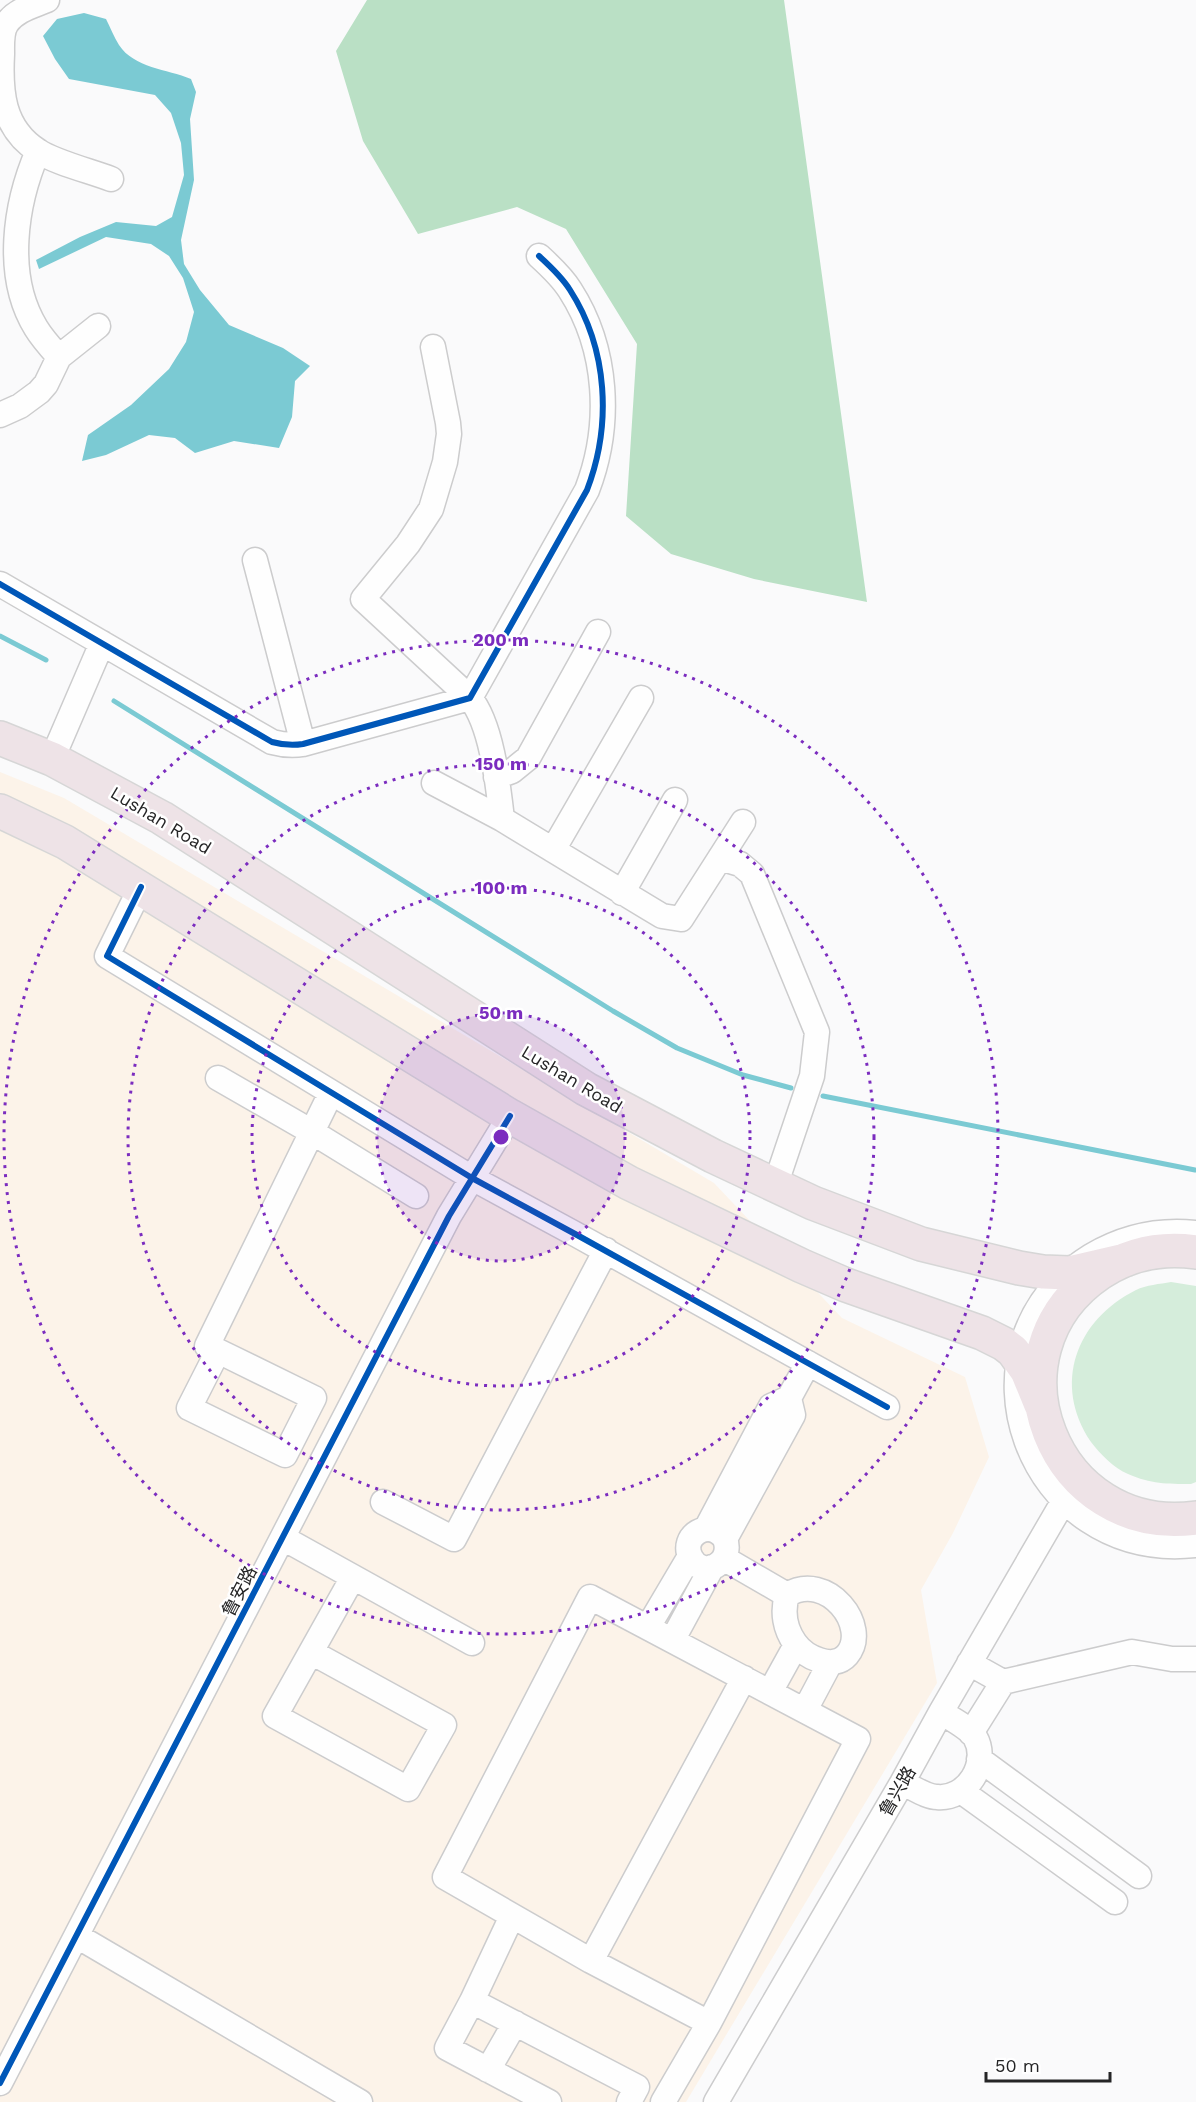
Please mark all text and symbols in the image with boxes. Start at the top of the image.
text: 200 m [473,629,529,650]
text: 150 m [475,753,527,774]
street label: Lushan Road [107,782,215,858]
text: 100 m [474,877,528,898]
text: 50 m [479,1002,523,1023]
street label: Lushan Road [518,1041,626,1117]
centre of rings [491,1127,511,1147]
street label: 鲁安路 [217,1562,261,1620]
street label: 鲁兴路 [874,1762,920,1820]
scale bar [986,2045,1110,2083]
text: 50 m [995,2055,1040,2076]

